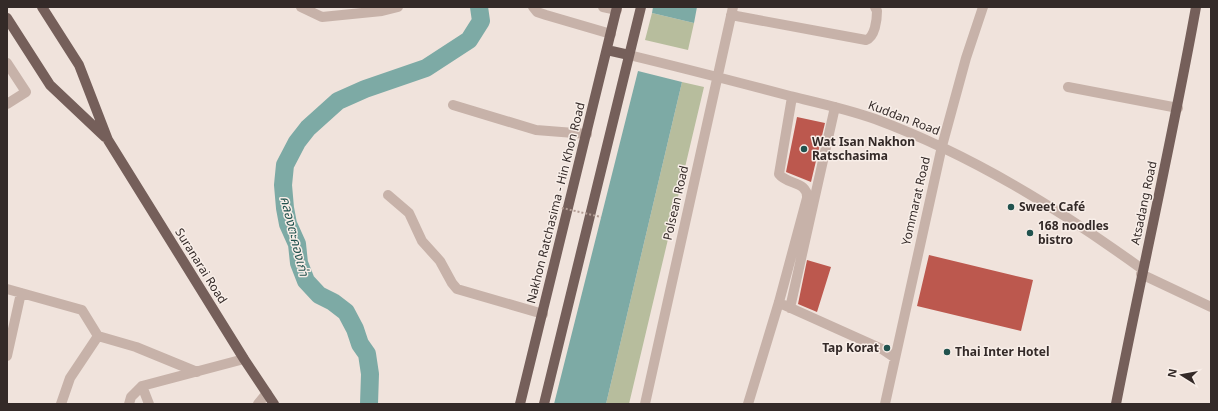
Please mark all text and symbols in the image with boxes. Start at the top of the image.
street label: Kuddan Road [866,96,943,139]
street label: Nakhon Ratchasima - Hin Khon Road [522,100,589,305]
place label: Wat Isan Nakhon Ratschasima [812,133,915,164]
marker: Wat Isan Nakhon Ratschasima [799,144,809,154]
street label: Yommarat Road [897,155,934,247]
street label: Atsadang Road [1126,159,1161,246]
street label: Polsean Road [659,164,692,242]
water label: คลองตะคองเก่า [276,194,314,279]
place label: Sweet Café [1019,198,1085,215]
marker: Sweet Café [1006,202,1016,212]
place label: 168 noodles bistro [1038,217,1109,248]
street label: Suranarai Road [171,225,231,307]
marker: 168 noodles bistro [1025,228,1035,238]
place label: Tap Korat [822,339,879,356]
marker: Tap Korat [882,343,892,353]
place label: Thai Inter Hotel [955,343,1050,360]
marker: Thai Inter Hotel [942,347,952,357]
north arrow [1162,355,1202,395]
text: N [1163,367,1180,379]

